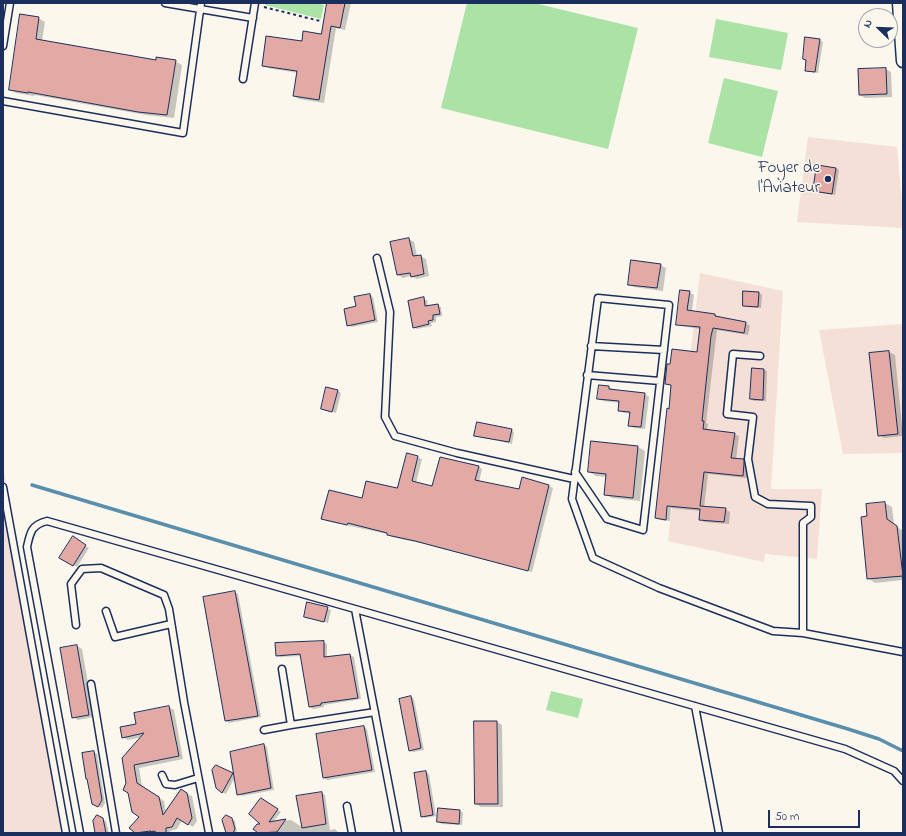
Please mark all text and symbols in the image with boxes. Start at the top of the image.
north arrow [858,8,898,48]
text: N [859,17,877,30]
place label: Foyer de l'Aviateur [758,159,820,199]
marker: Foyer de l'Aviateur [823,174,833,184]
scale bar [770,802,862,828]
text: 50 m [775,808,799,826]

